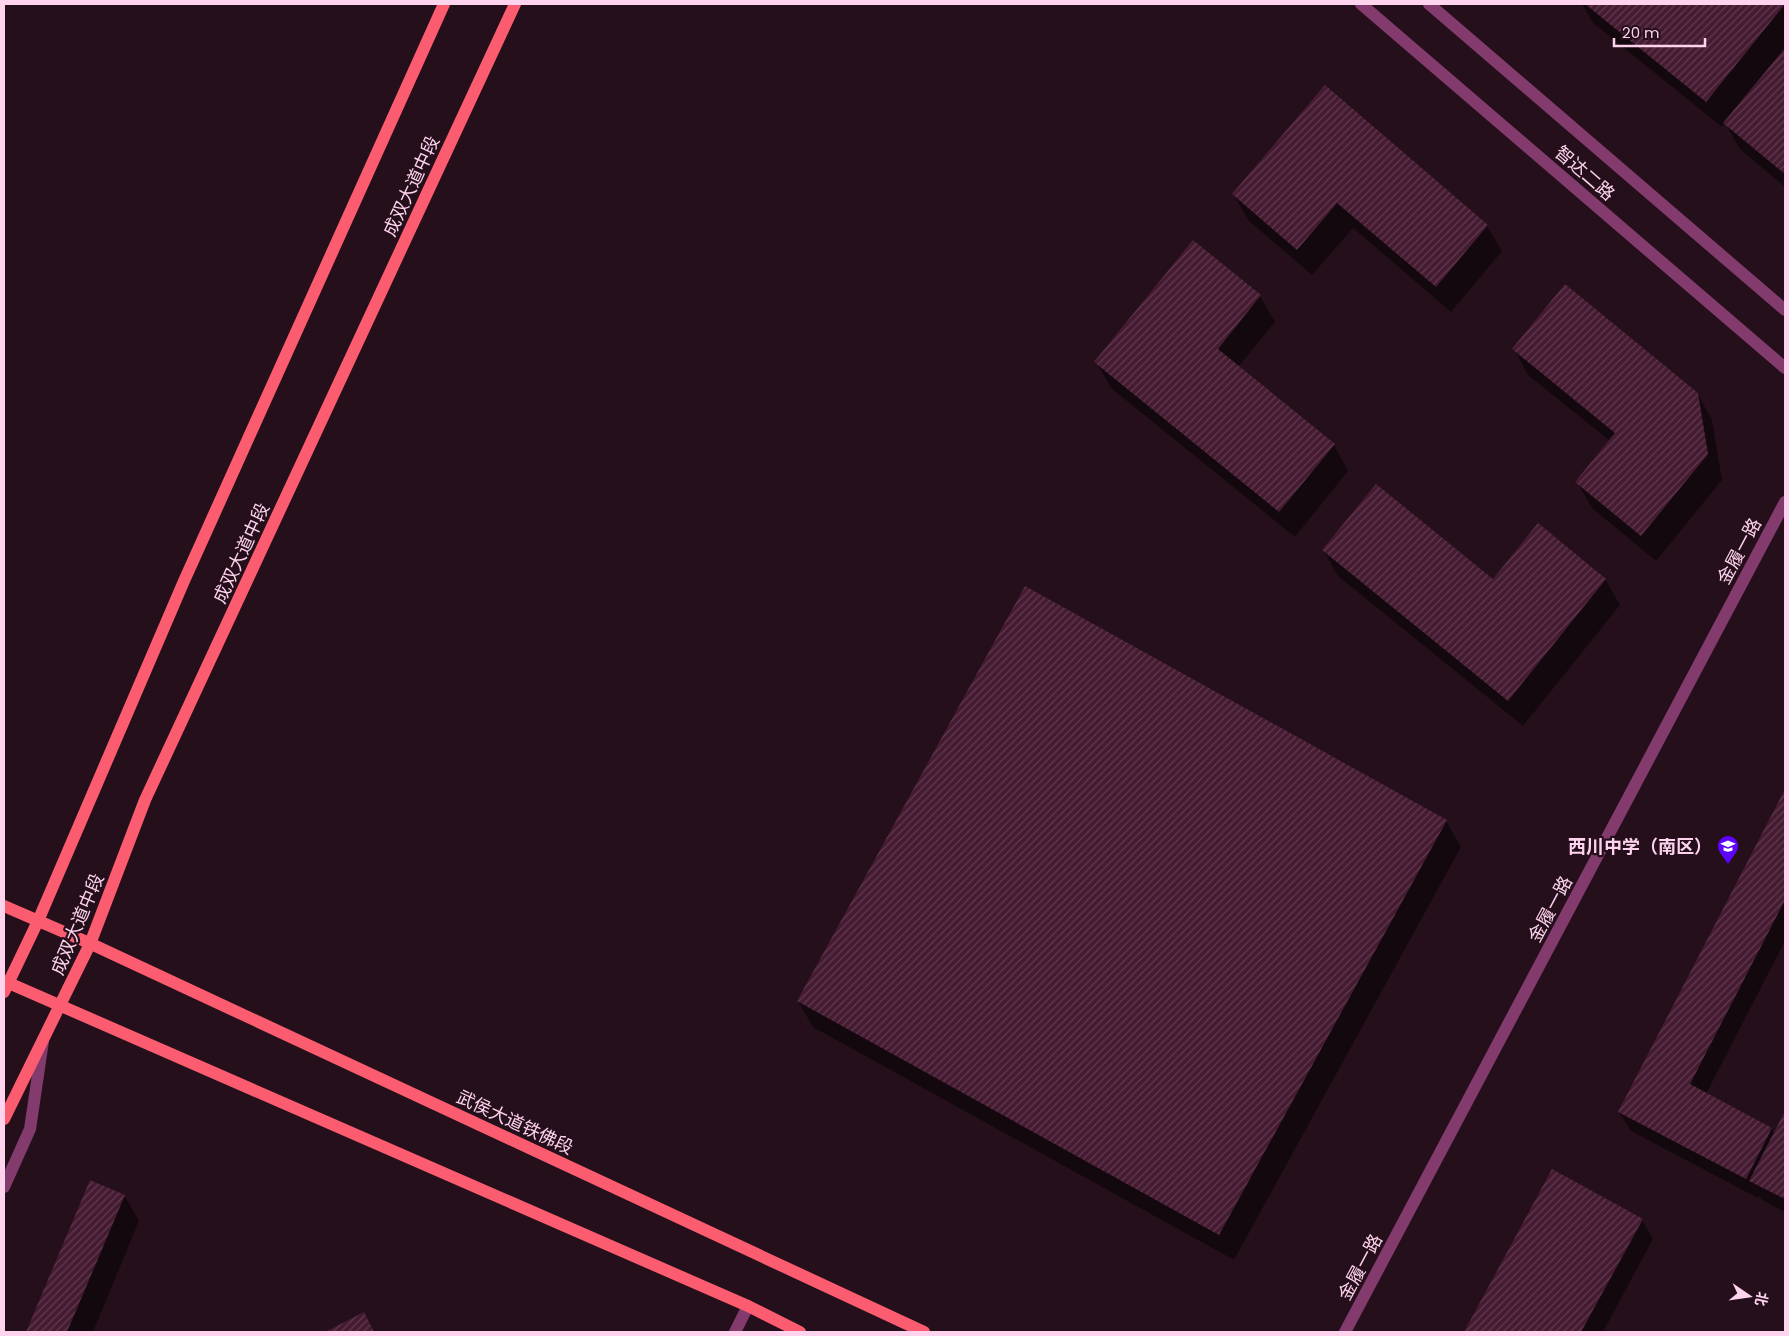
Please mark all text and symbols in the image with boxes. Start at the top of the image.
scale bar [1614,15,1705,47]
text: 20 m [1622,22,1660,43]
street label: 成双大道中段 [377,132,445,240]
street label: 智达二路 [1550,140,1620,206]
street label: 成双大道中段 [207,499,275,607]
street label: 金履一路 [1711,513,1767,589]
place label: 西川中学（南区） [1568,834,1712,859]
school or university icon: 西川中学（南区） [1716,834,1740,865]
street label: 成双大道中段 [44,869,110,979]
street label: 金履一路 [1522,871,1578,947]
street label: 武侯大道铁佛段 [453,1084,577,1160]
street label: 金履一路 [1332,1229,1388,1305]
north arrow [1724,1271,1774,1321]
text: 北 [1750,1290,1773,1308]

